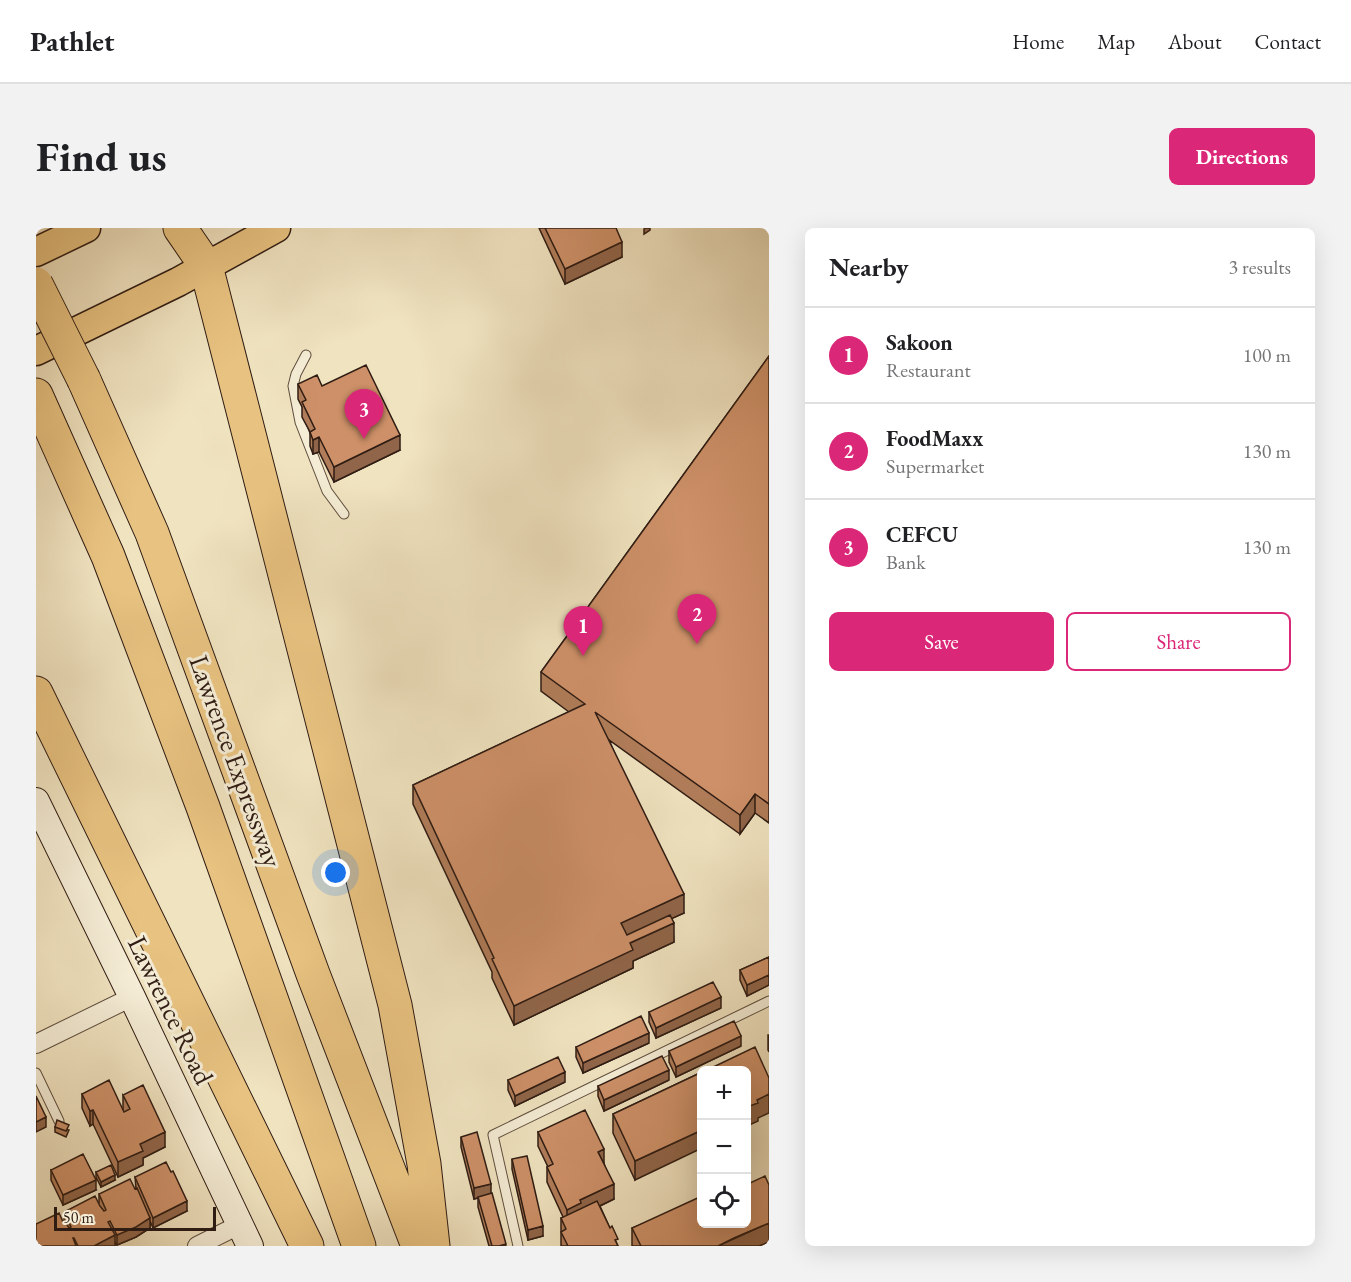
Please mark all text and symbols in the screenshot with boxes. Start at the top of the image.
text: Pathlet [30,23,114,59]
text: Home [1012,28,1064,55]
text: Map [1097,28,1135,55]
text: About [1168,28,1221,55]
text: Contact [1254,28,1321,55]
button: Directions [1169,128,1315,185]
text: Find us [36,129,167,184]
text: Nearby [829,250,909,284]
text: 3 results [1228,254,1291,280]
text: Sakoon [886,328,953,357]
text: 1 [843,342,854,368]
text: 100 m [1243,342,1291,368]
text: Restaurant [886,357,971,383]
pin: 3 [344,390,384,439]
text: FoodMaxx [886,424,983,453]
text: 2 [843,438,854,464]
text: 130 m [1243,438,1291,464]
text: Supermarket [886,453,984,479]
text: CEFCU [886,520,958,549]
text: 3 [843,534,854,560]
text: 130 m [1243,534,1291,560]
text: Bank [886,549,926,575]
pin: 2 [678,594,716,644]
pin: 1 [564,606,602,656]
button: Save [829,612,1054,671]
button: Share [1066,612,1291,671]
street label: Lawrence Expressway [181,650,291,872]
your location [321,858,350,887]
street label: Lawrence Road [120,930,222,1090]
map controls [697,1066,751,1228]
button: + [697,1066,751,1120]
button: − [697,1120,751,1174]
button: locate [697,1174,751,1228]
scale bar [54,1204,216,1232]
text: 50 m [63,1207,94,1228]

